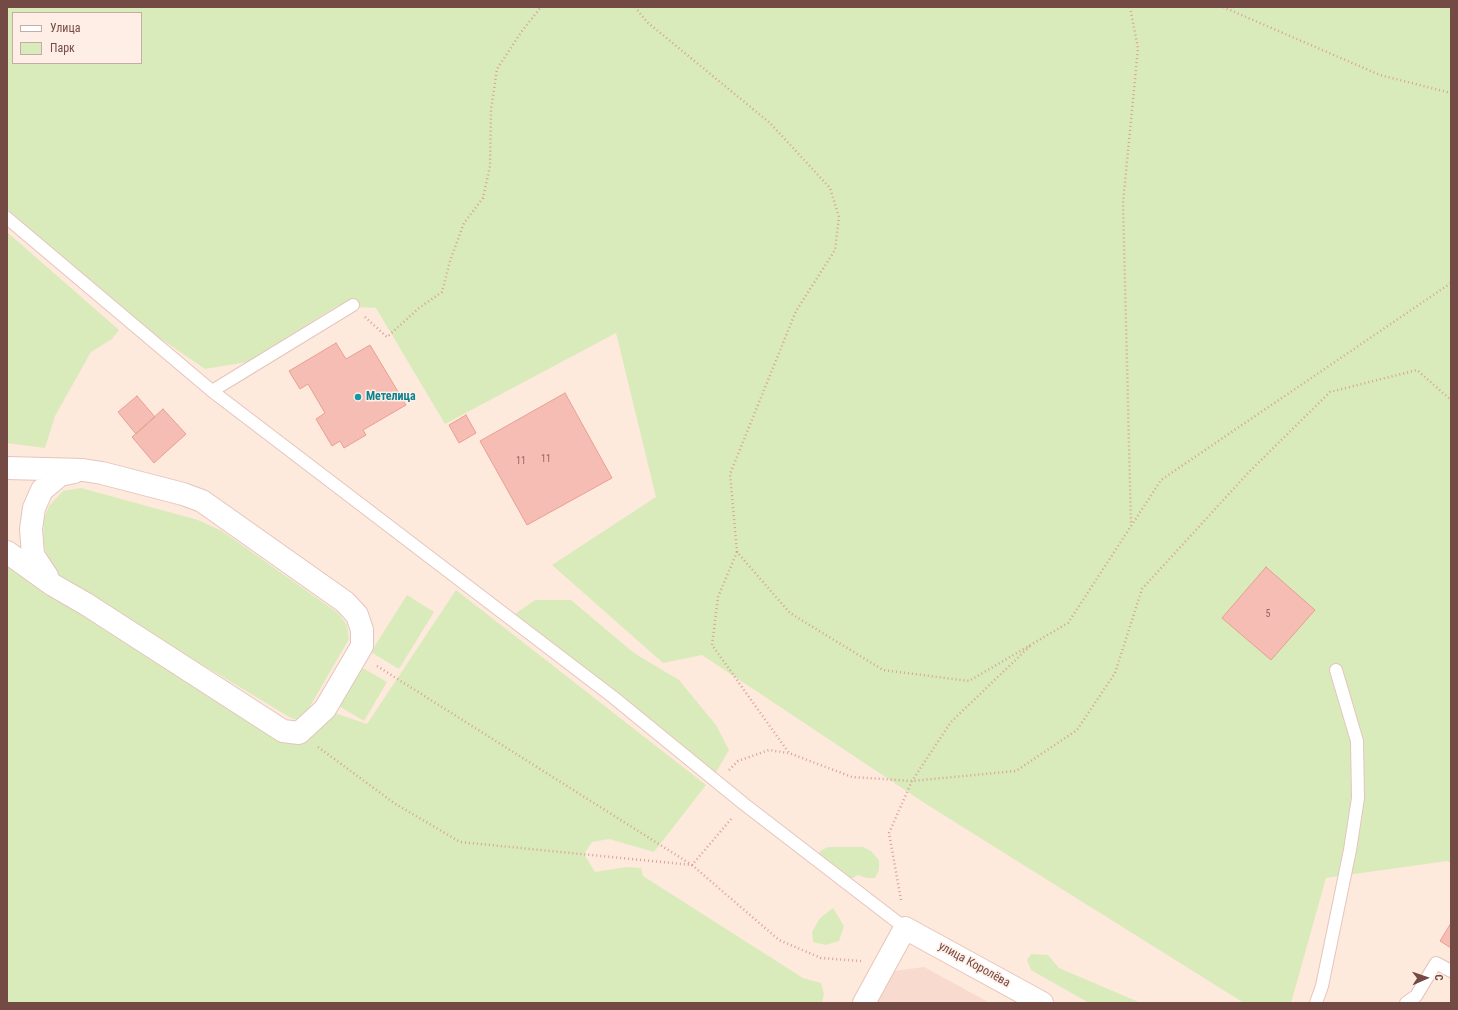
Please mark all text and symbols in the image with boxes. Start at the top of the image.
legend [12,12,142,64]
text: Улица [50,21,80,35]
text: Парк [50,41,75,55]
place label: Метелица [366,390,416,404]
marker: Метелица [353,392,363,402]
house number: 11 [541,453,551,465]
house number: 11 [516,455,526,467]
house number: 5 [1266,608,1270,620]
street label: улица Королёва [936,939,1012,991]
north arrow [1406,958,1446,998]
text: С [1432,974,1445,981]

